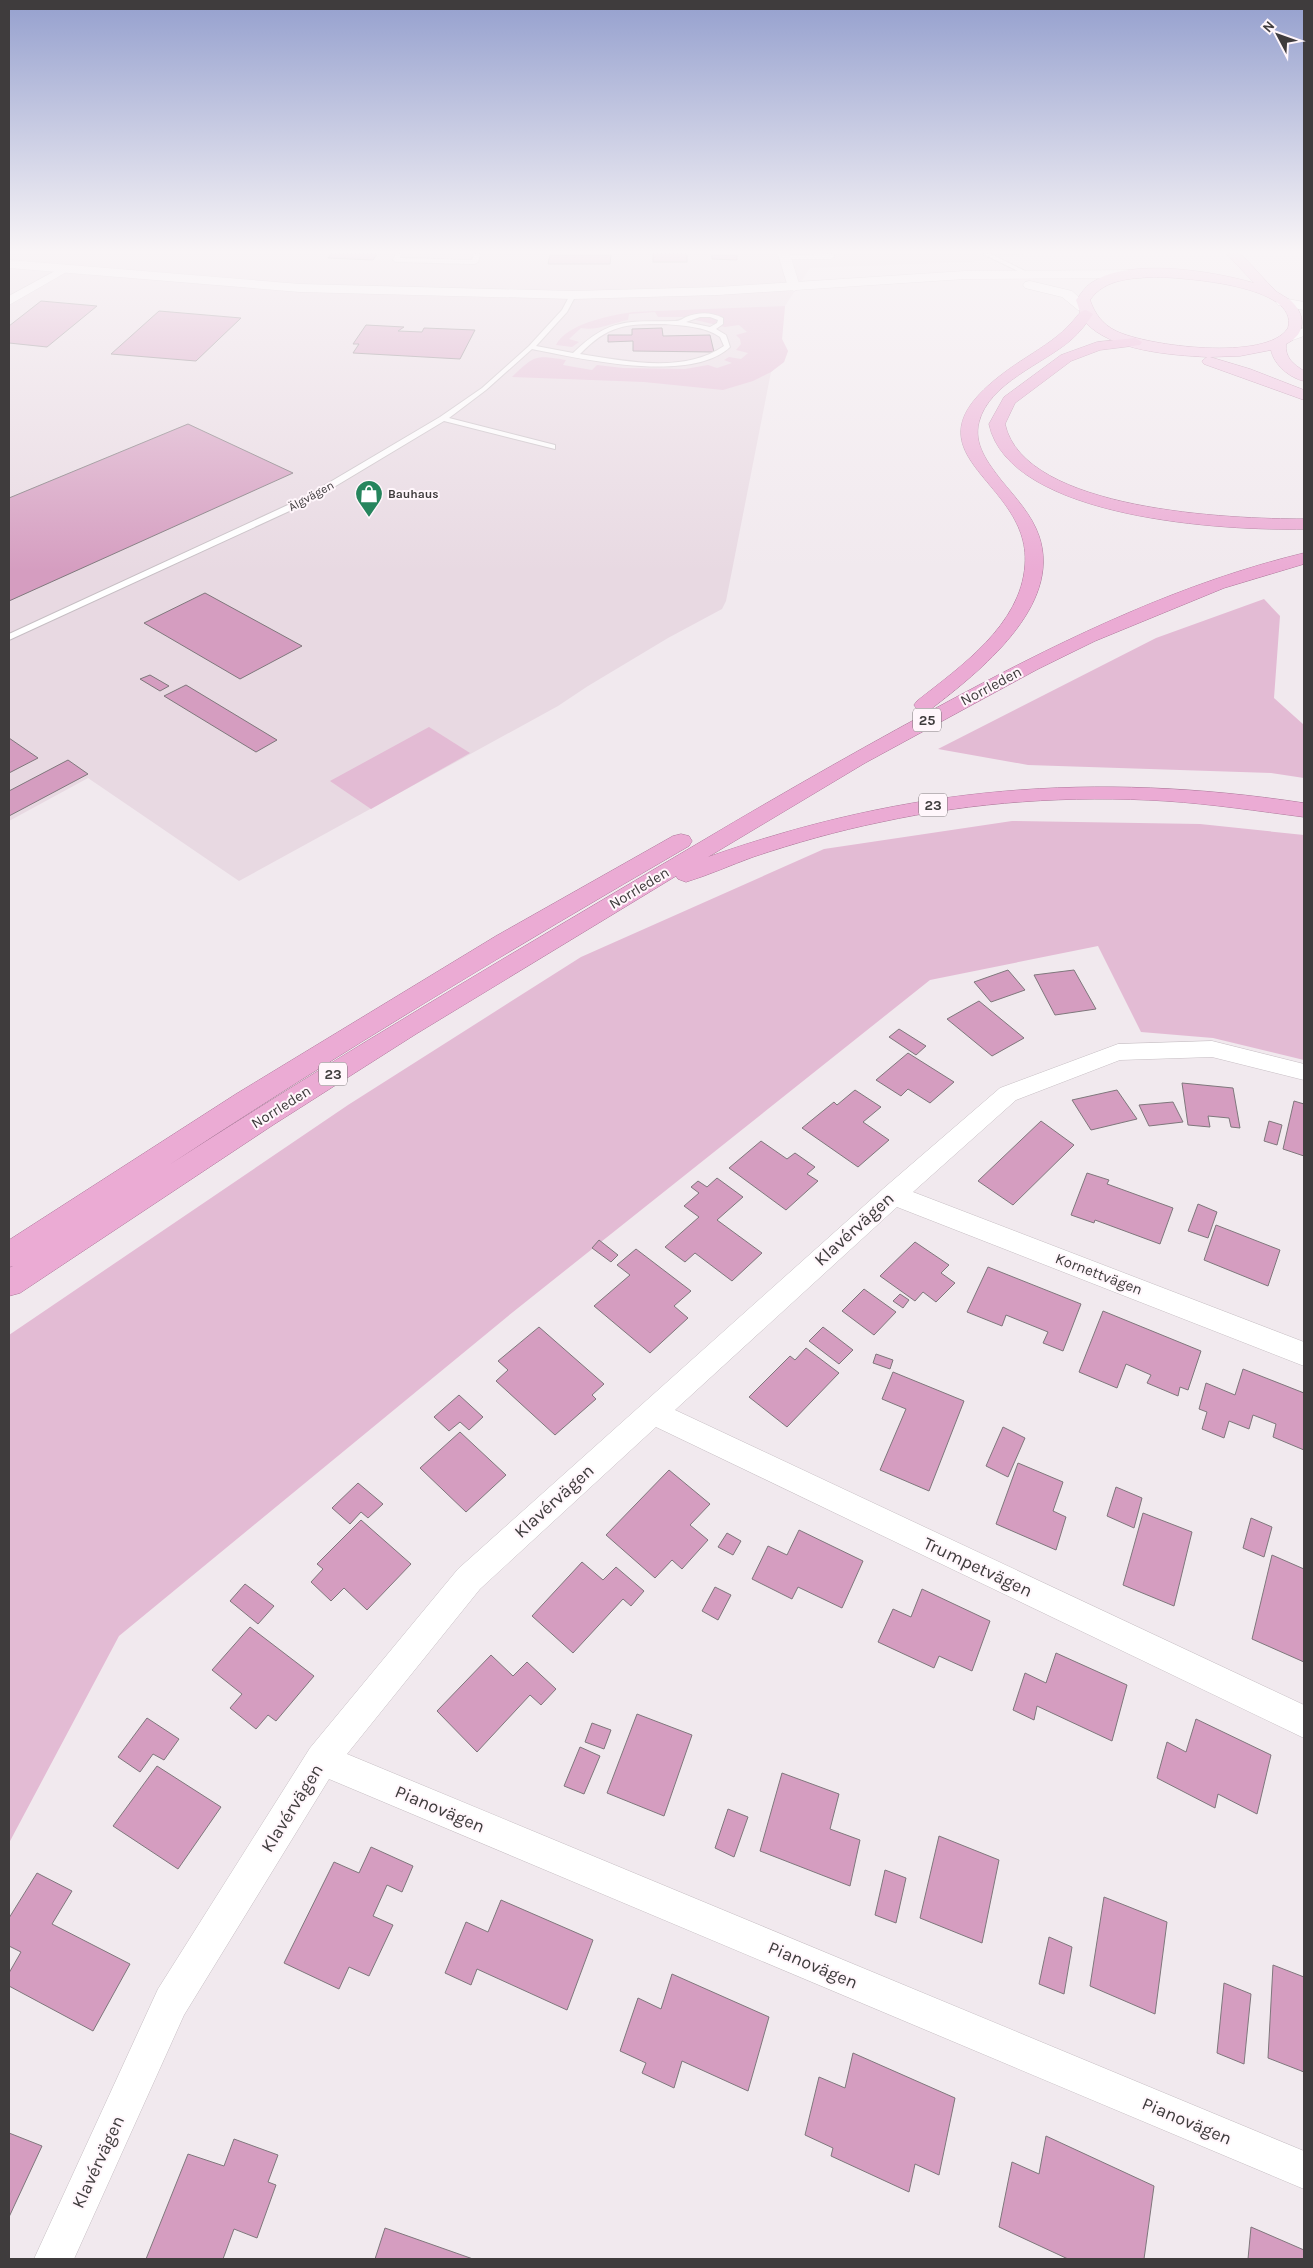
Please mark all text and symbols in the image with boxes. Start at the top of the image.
north arrow [1253,10,1303,60]
text: N [1259,17,1278,36]
street label: Älgvägen [286,478,336,514]
shop icon: Bauhaus [354,479,384,518]
place label: Bauhaus [388,487,439,501]
street label: Norrleden [957,662,1025,710]
road number: 25 [913,708,941,732]
road number: 23 [919,794,947,816]
street label: Norrleden [606,863,672,913]
road number: 23 [319,1062,347,1086]
street label: Norrleden [248,1082,314,1132]
street label: Klavérvägen [810,1187,898,1271]
street label: Kornettvägen [1053,1249,1145,1299]
street label: Klavérvägen [510,1459,598,1543]
street label: Trumpetvägen [920,1532,1036,1602]
street label: Klavérvägen [256,1760,328,1856]
street label: Pianovägen [392,1780,488,1838]
street label: Pianovägen [765,1936,861,1994]
street label: Pianovägen [1139,2092,1235,2150]
street label: Klavérvägen [67,2112,129,2212]

